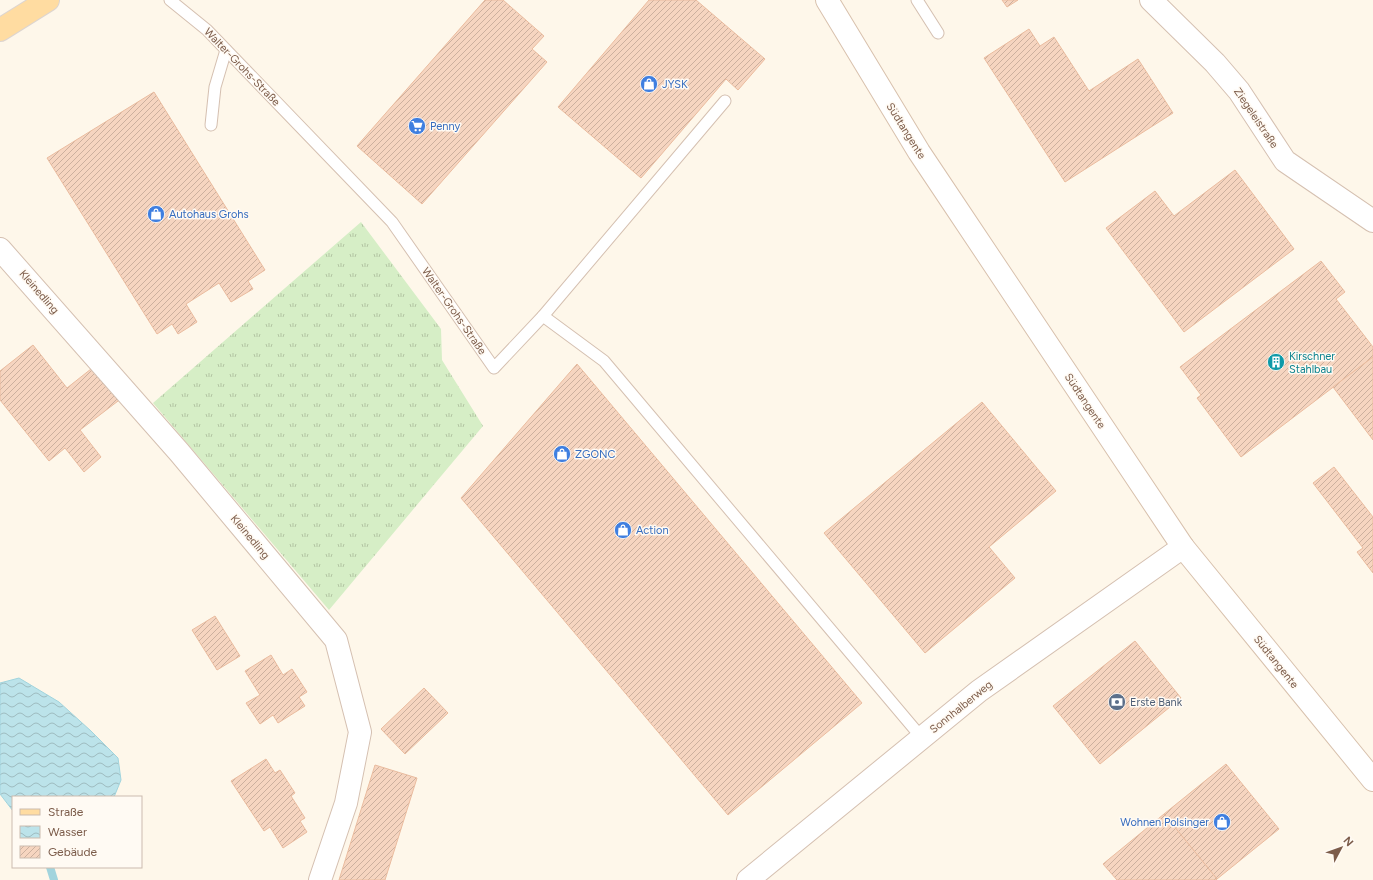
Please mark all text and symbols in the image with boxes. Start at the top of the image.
street label: Walter-Grohs-Straße [201,25,283,109]
shop icon: JYSK [639,74,659,94]
place label: JYSK [662,78,688,91]
street label: Ziegeleistraße [1231,85,1281,151]
street label: Südtangente [884,100,928,162]
supermarket icon: Penny [407,116,427,136]
place label: Penny [430,120,460,133]
shop icon: Autohaus Grohs [146,204,166,224]
place label: Autohaus Grohs [169,208,249,221]
street label: Walter-Grohs-Straße [419,265,489,357]
street label: Kleinedling [16,267,62,317]
place label: Kirschner Stahlbau [1289,350,1335,376]
building icon: Kirschner Stahlbau [1266,352,1286,372]
street label: Südtangente [1062,371,1108,431]
shop icon: ZGONC [552,444,572,464]
place label: ZGONC [575,448,615,461]
street label: Kleinedling [228,512,272,562]
shop icon: Action [613,520,633,540]
place label: Action [636,524,669,537]
street label: Südtangente [1251,633,1301,691]
street label: Sonnhalberweg [927,678,995,736]
bank icon: Erste Bank [1107,692,1127,712]
place label: Erste Bank [1130,696,1183,709]
legend [12,796,142,868]
text: Straße [48,805,84,819]
shop icon: Wohnen Polsinger [1212,812,1232,832]
place label: Wohnen Polsinger [1120,816,1209,829]
text: Wasser [48,825,87,839]
north arrow [1321,828,1361,868]
text: N [1340,834,1356,849]
text: Gebäude [48,845,98,859]

